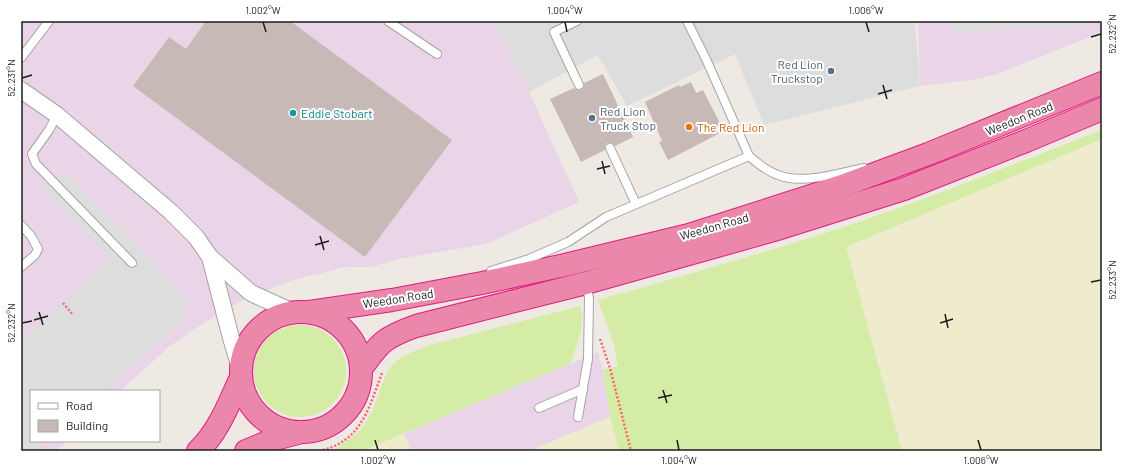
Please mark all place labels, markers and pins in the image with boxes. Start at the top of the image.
place label: Red Lion Truckstop [771,57,823,85]
marker: Red Lion Truckstop [826,66,836,76]
place label: Red Lion Truck Stop [600,104,656,132]
place label: Eddie Stobart [301,106,373,120]
marker: Eddie Stobart [288,108,298,118]
marker: Red Lion Truck Stop [587,113,597,123]
place label: The Red Lion [697,120,765,134]
marker: The Red Lion [684,122,694,132]

